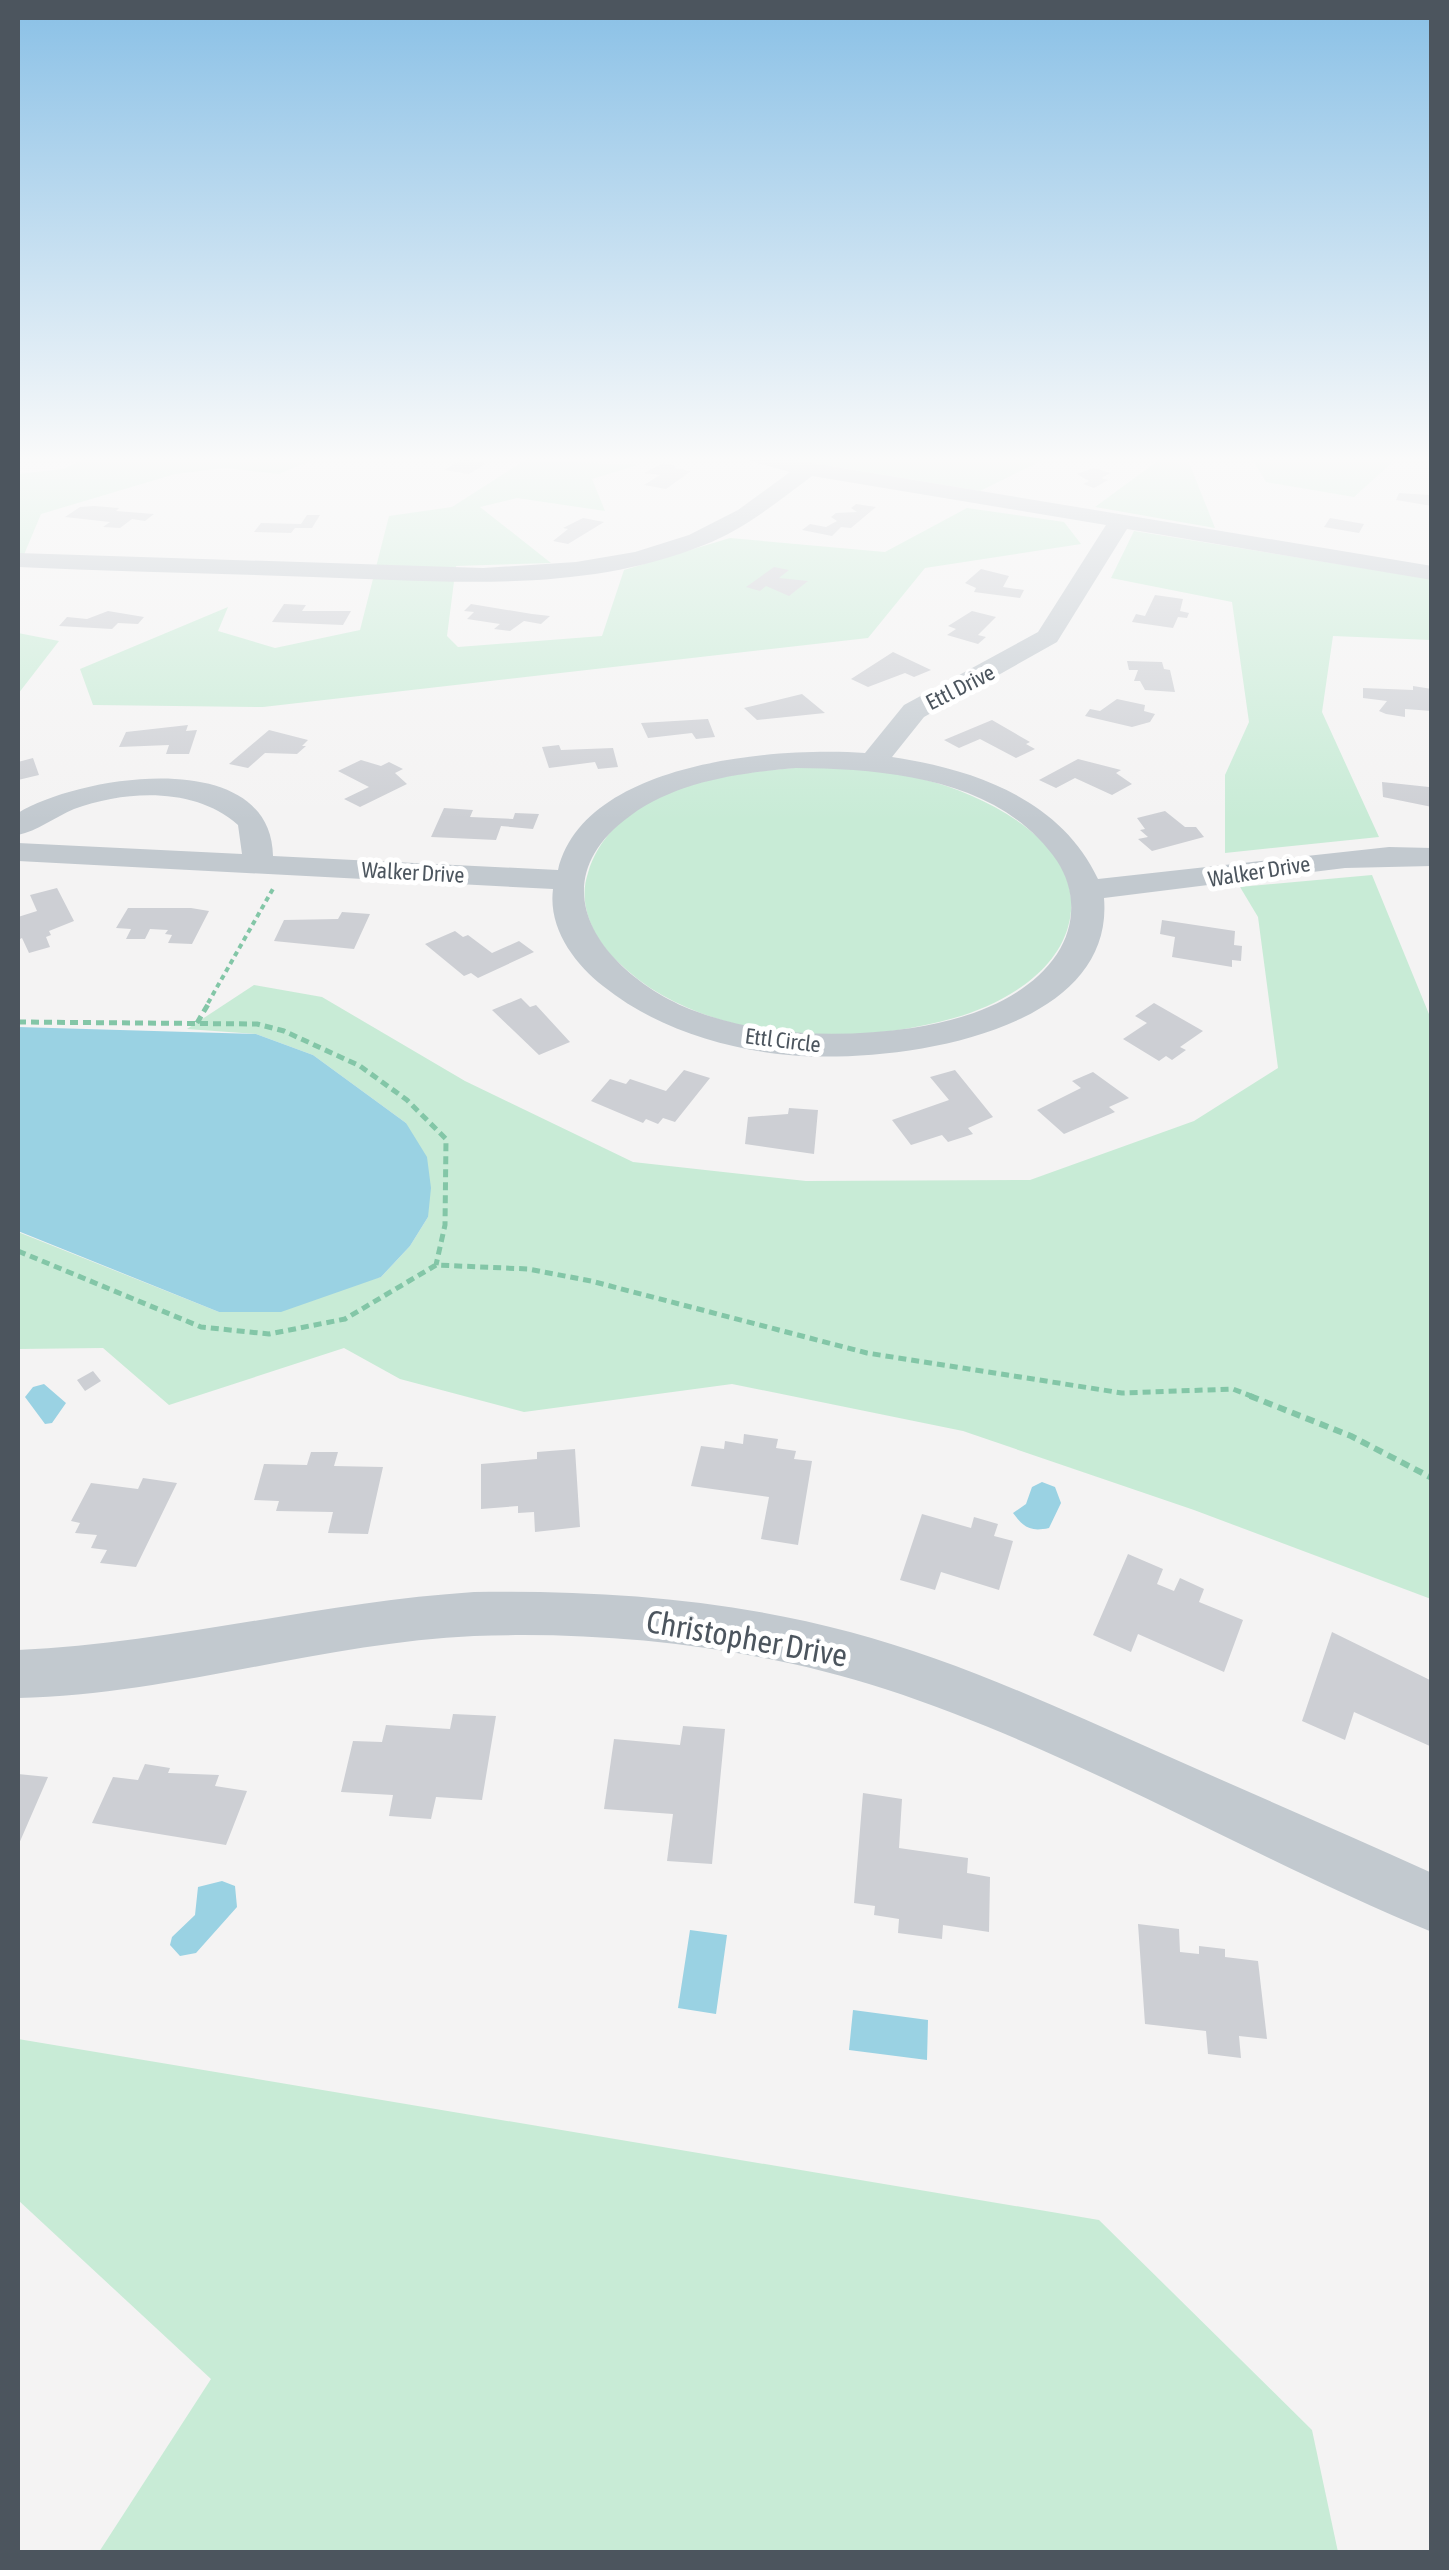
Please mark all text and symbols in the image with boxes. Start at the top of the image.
street label: Ettl Drive [921,659,999,715]
street label: Walker Drive [1206,850,1312,892]
street label: Walker Drive [361,856,465,888]
street label: Ettl Circle [744,1022,822,1058]
street label: Christopher Drive [644,1602,850,1674]

